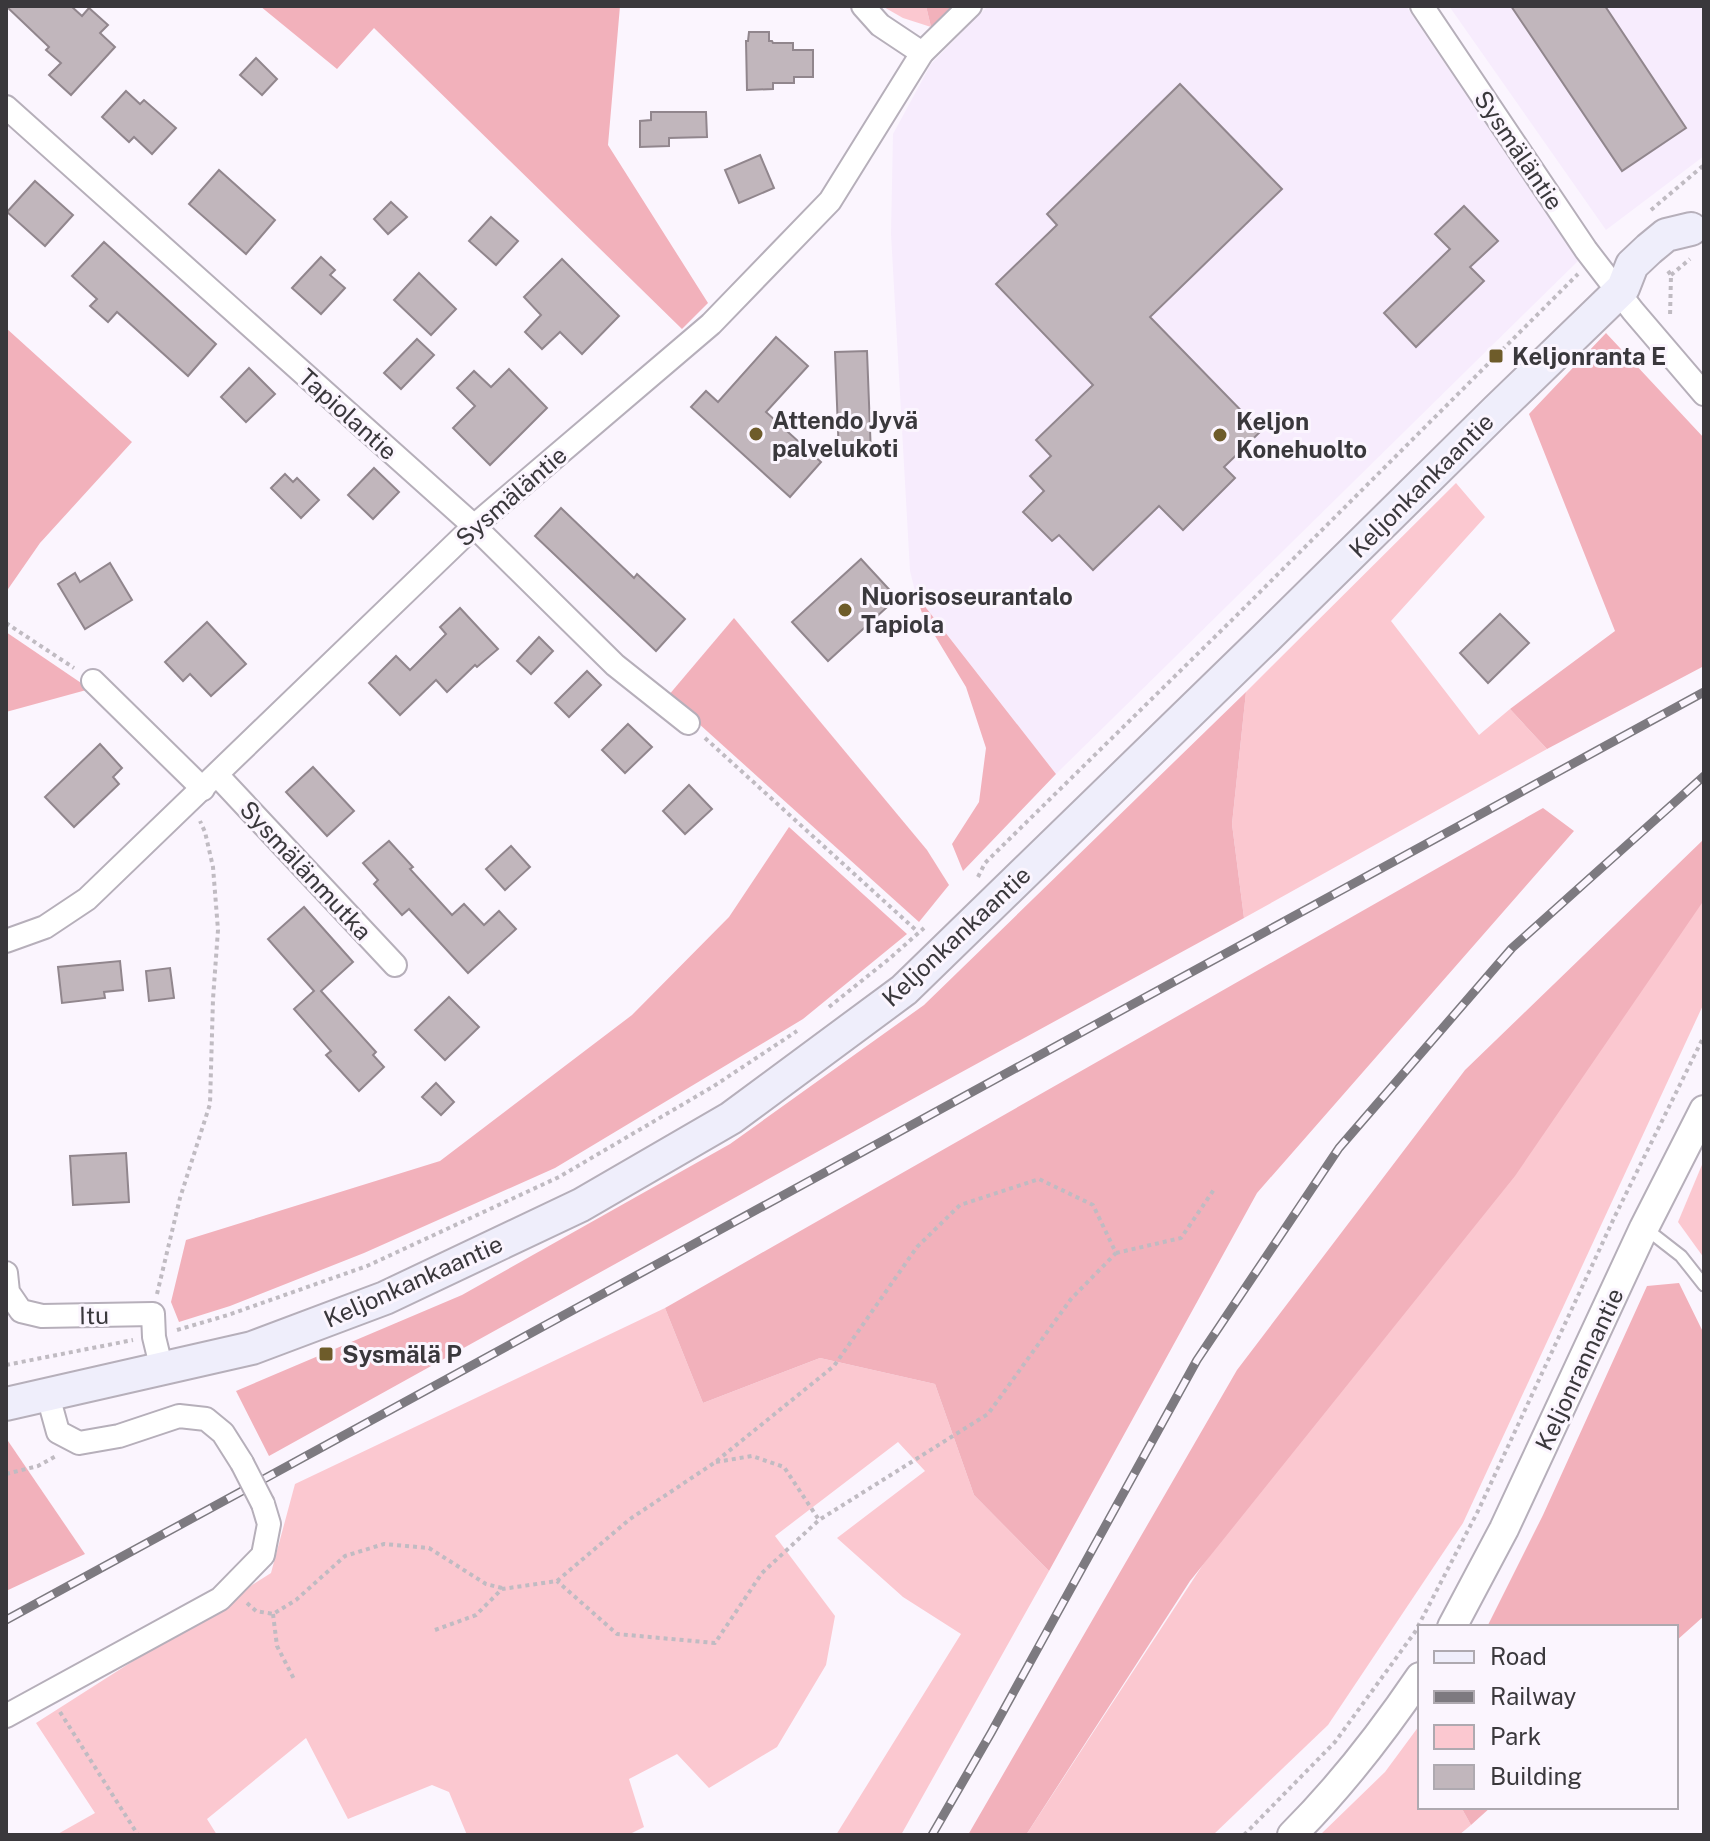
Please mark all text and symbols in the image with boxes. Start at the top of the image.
street label: Sysmäläntie [1469,85,1569,215]
place label: Keljonranta E [1512,342,1666,370]
marker: Keljonranta E [1487,347,1505,365]
street label: Tapiolantie [293,363,403,465]
place label: Attendo Jyvä palvelukoti [772,406,918,462]
place label: Keljon Konehuolto [1236,407,1367,463]
street label: Keljonkankaantie [1343,407,1499,563]
marker: Attendo Jyvä palvelukoti [747,425,765,443]
marker: Keljon Konehuolto [1211,426,1229,444]
street label: Sysmäläntie [450,440,572,552]
place label: Nuorisoseurantalo Tapiola [861,582,1073,638]
marker: Nuorisoseurantalo Tapiola [836,601,854,619]
street label: Sysmälänmutka [234,795,378,945]
street label: Keljonkankaantie [876,860,1036,1012]
street label: Keljonkankaantie [319,1229,507,1333]
street label: Keljonrannantie [1529,1283,1629,1455]
street label: Itu [79,1301,109,1329]
place label: Sysmälä P [342,1340,462,1368]
marker: Sysmälä P [317,1345,335,1363]
legend [1418,1625,1678,1809]
text: Road [1490,1642,1547,1670]
text: Railway [1490,1682,1576,1710]
text: Park [1490,1722,1541,1750]
text: Building [1490,1762,1582,1790]

